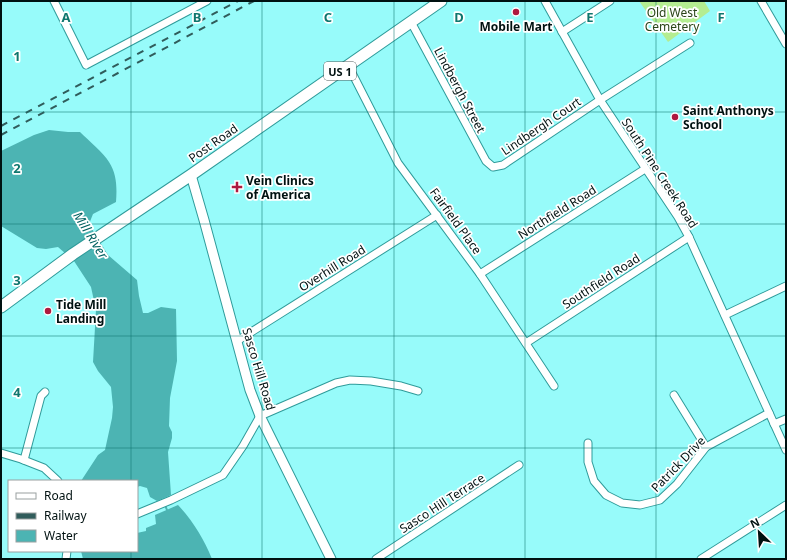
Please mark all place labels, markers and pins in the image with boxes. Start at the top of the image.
marker: Mobile Mart [511,7,521,17]
place label: Mobile Mart [480,18,552,35]
place label: Saint Anthonys School [683,102,774,133]
marker: Saint Anthonys School [670,112,680,122]
place label: Vein Clinics of America [246,172,314,203]
marker: Vein Clinics of America [231,181,243,193]
place label: Tide Mill Landing [56,296,106,327]
marker: Tide Mill Landing [43,306,53,316]

